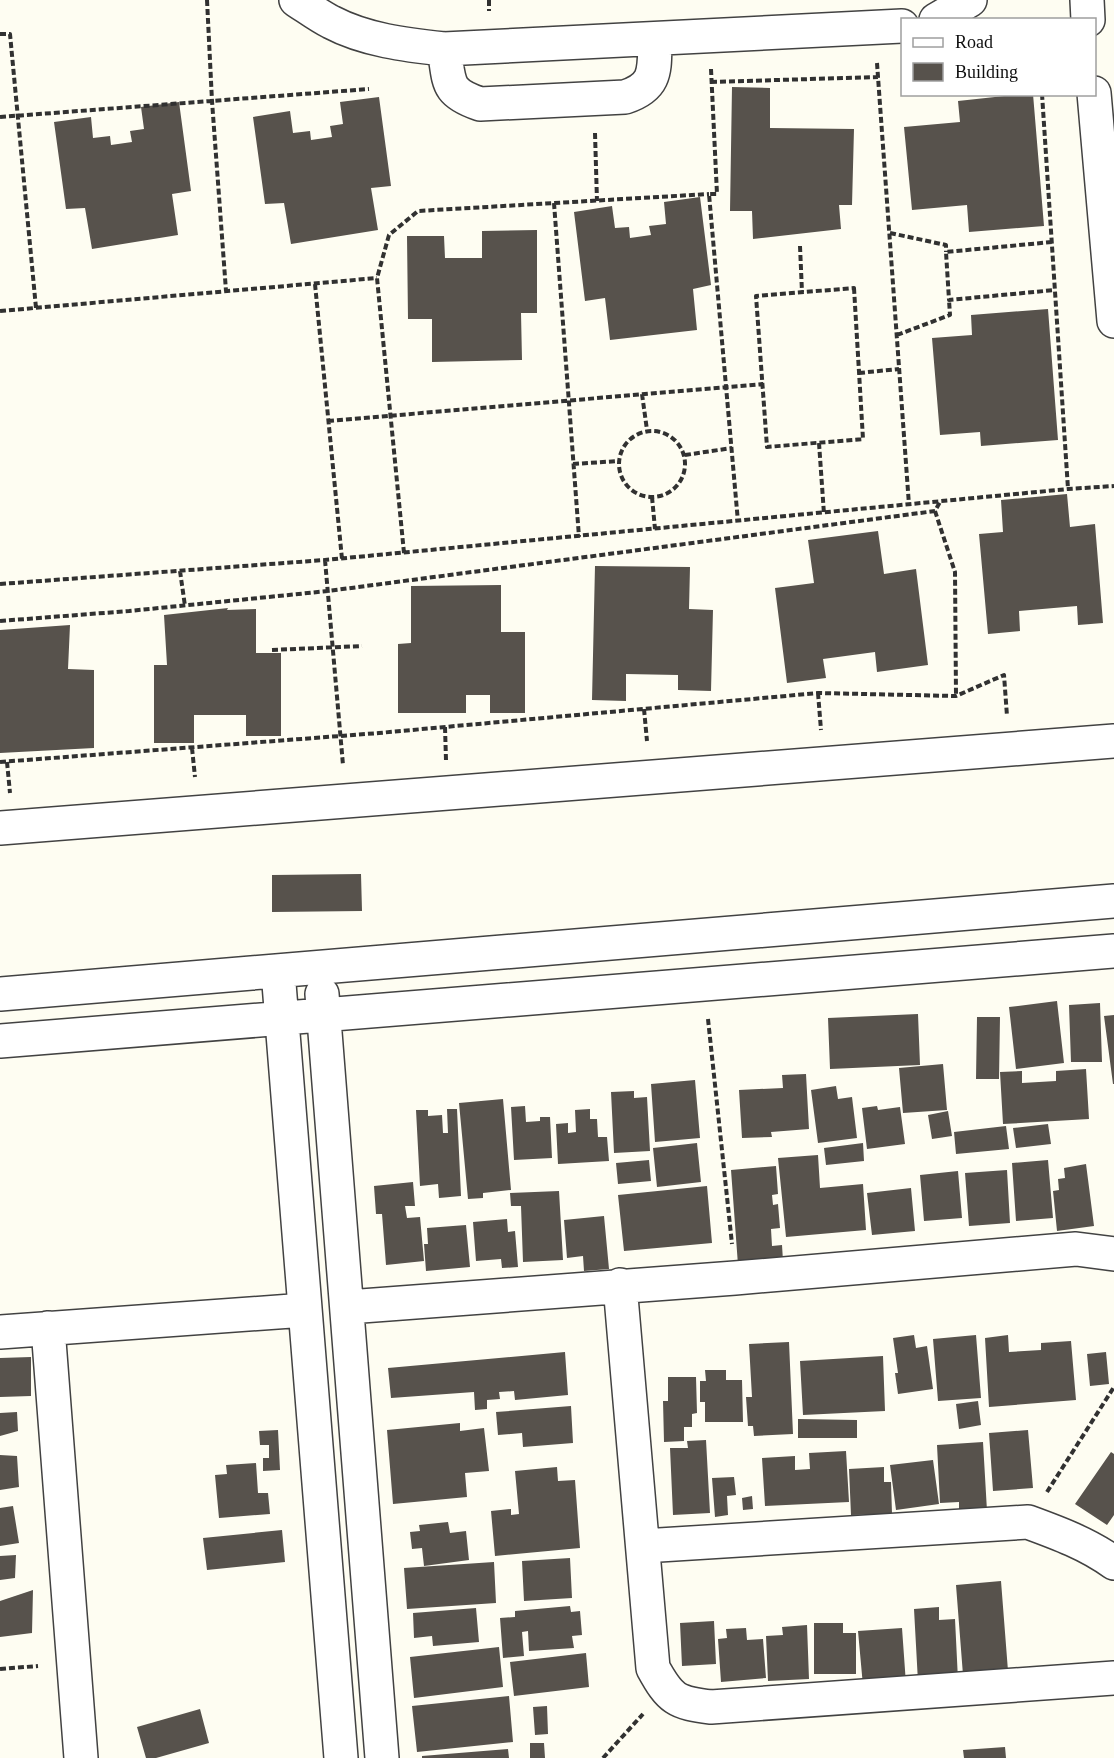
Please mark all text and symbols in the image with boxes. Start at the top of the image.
legend [901,18,1096,96]
text: Road [955,32,993,52]
text: Building [955,62,1018,82]

